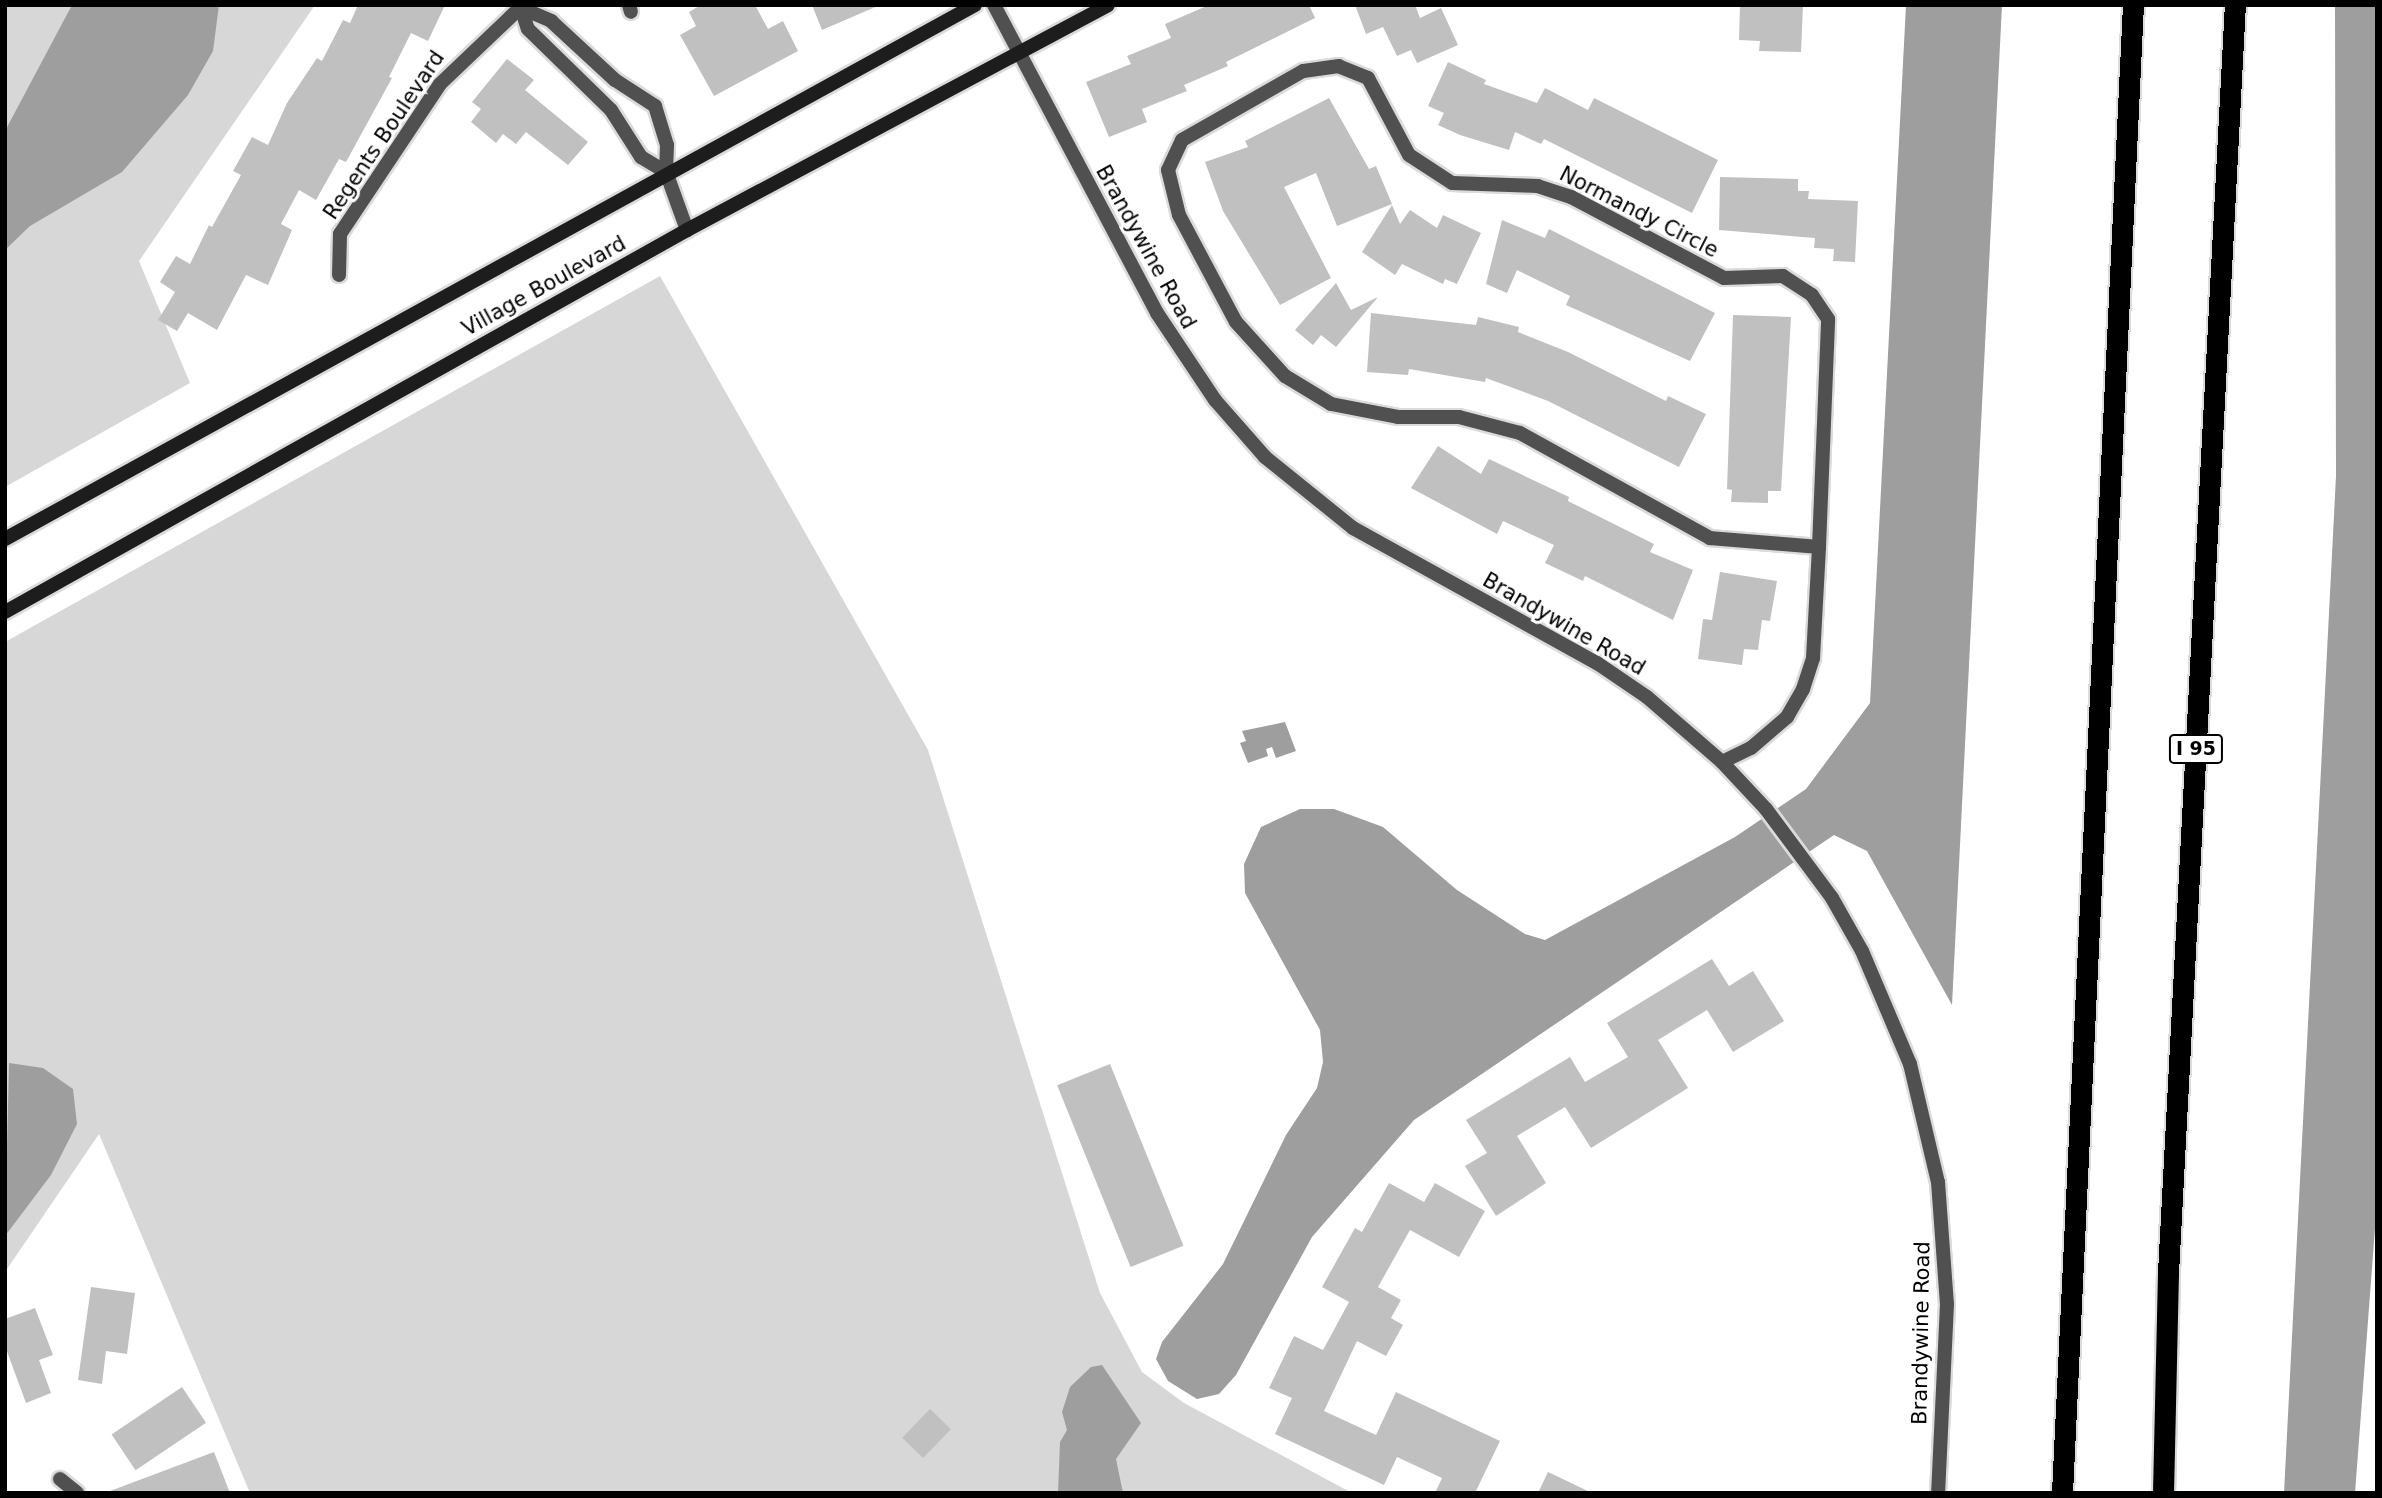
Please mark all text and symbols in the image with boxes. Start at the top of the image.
street label: Regents Boulevard [318,46,450,224]
street label: Brandywine Road [1090,161,1202,333]
street label: Normandy Circle [1555,161,1723,263]
street label: Village Boulevard [458,231,630,341]
street label: Brandywine Road [1478,567,1650,681]
road number: I 95 [2168,734,2224,764]
street label: Brandywine Road [1907,1241,1935,1425]

